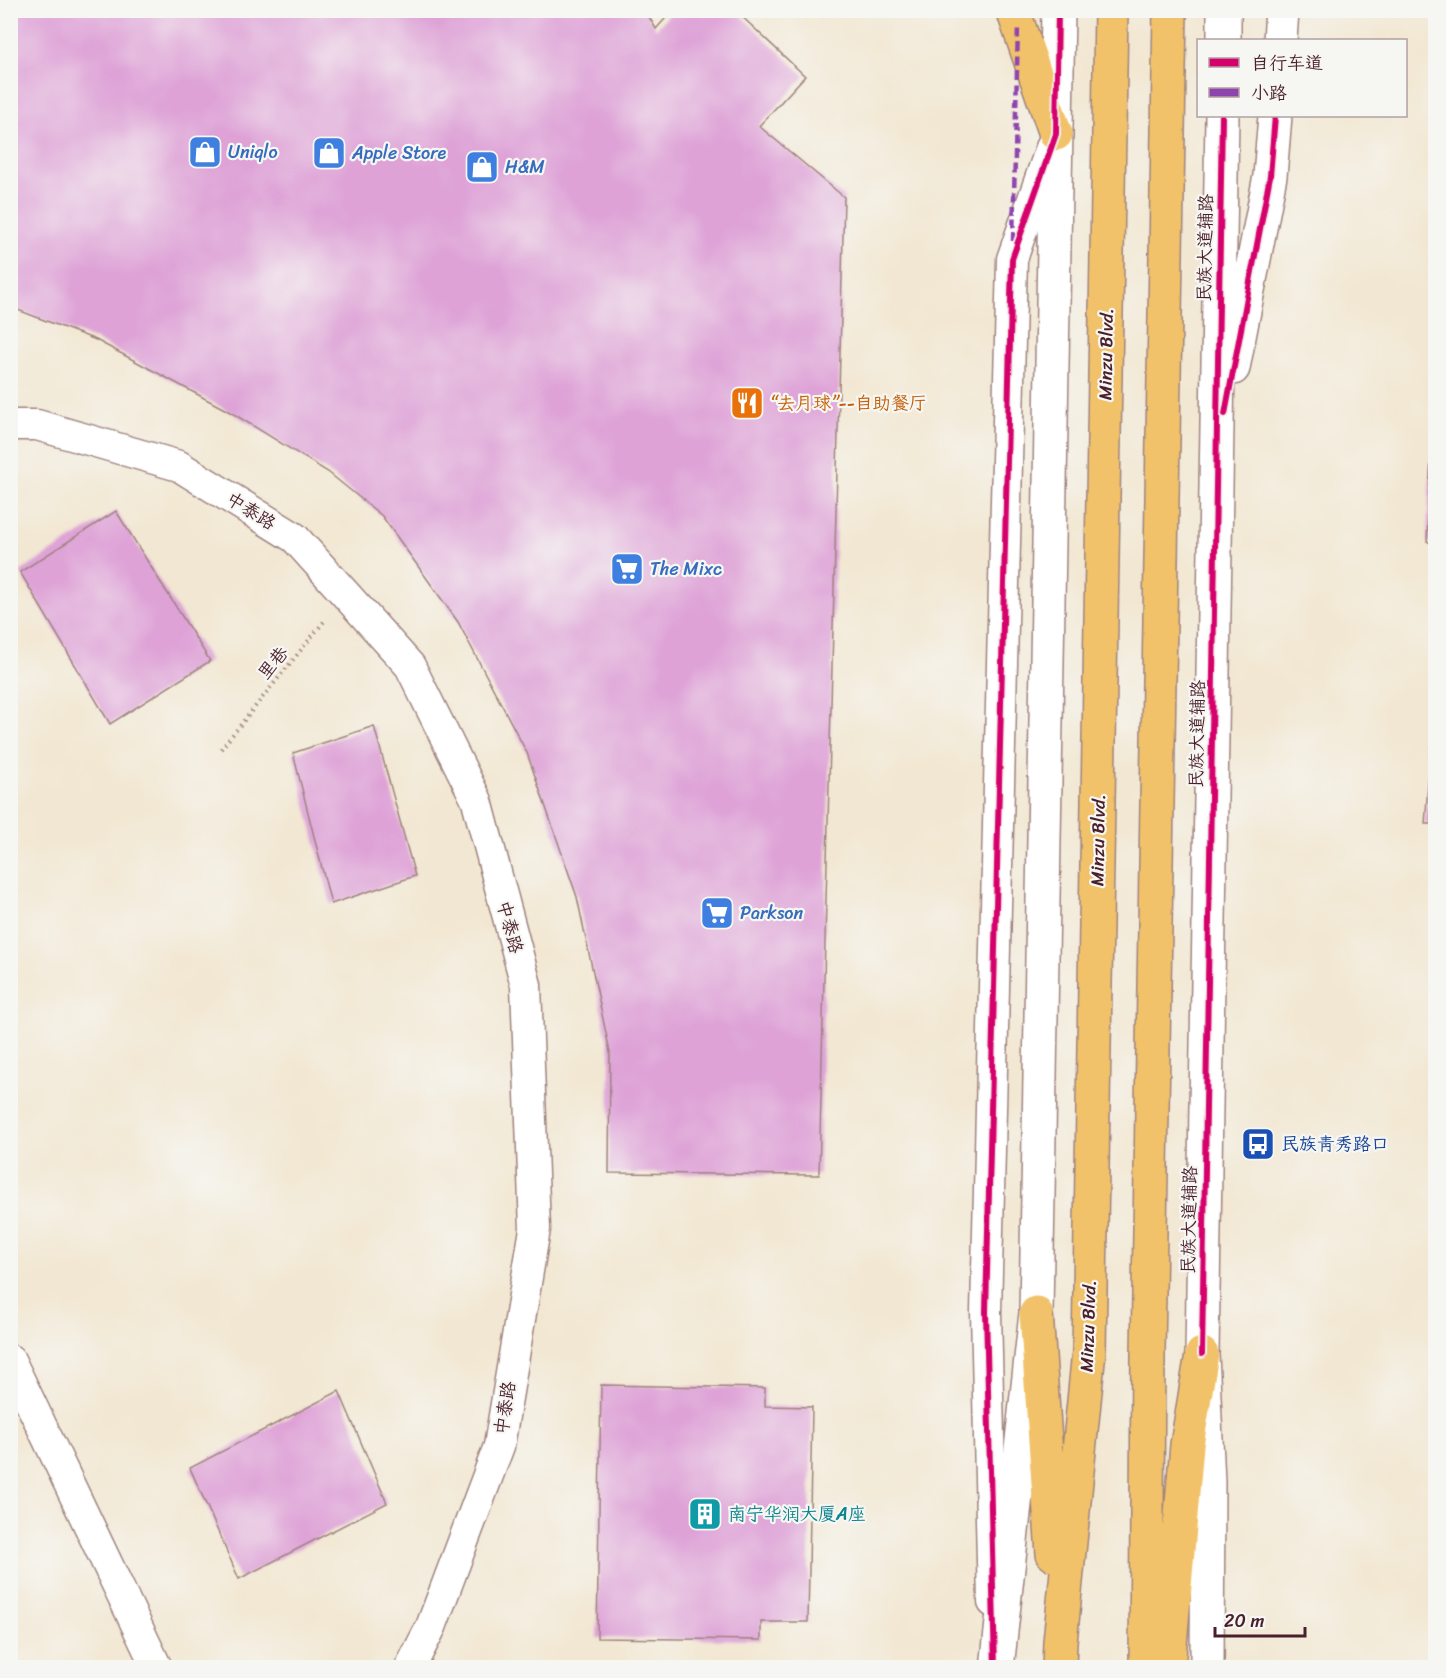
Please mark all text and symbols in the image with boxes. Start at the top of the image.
legend [1197,39,1407,117]
text: 自行车道 [1251,47,1323,79]
text: 小路 [1251,77,1287,109]
shop icon: Uniqlo [187,134,223,170]
shop icon: Apple Store [311,135,347,171]
place label: Uniqlo [228,136,278,168]
place label: Apple Store [351,137,447,169]
shop icon: H&M [464,149,500,185]
place label: H&M [505,151,545,183]
street label: 民族大道辅路 [1188,194,1222,302]
street label: Minzu Blvd. [1089,308,1123,400]
restaurant icon: “去月球”--自助餐厅 [729,385,765,421]
place label: “去月球”--自助餐厅 [770,387,927,419]
street label: 中泰路 [220,483,282,539]
supermarket icon: The Mixc [609,551,645,587]
place label: The Mixc [650,553,722,585]
street label: 里巷 [249,639,297,687]
street label: 民族大道辅路 [1180,680,1214,788]
street label: Minzu Blvd. [1081,794,1115,886]
supermarket icon: Parkson [699,895,735,931]
street label: 中泰路 [488,897,532,957]
place label: Parkson [740,897,803,929]
bus stop icon: 民族青秀路口 [1240,1126,1276,1162]
place label: 民族青秀路口 [1281,1128,1389,1160]
street label: 民族大道辅路 [1172,1166,1206,1274]
street label: Minzu Blvd. [1070,1279,1106,1373]
street label: 中泰路 [485,1379,525,1437]
building icon: 南宁华润大厦A座 [687,1496,723,1532]
place label: 南宁华润大厦A座 [728,1498,866,1530]
scale bar [1215,1600,1305,1638]
text: 20 m [1224,1605,1264,1637]

